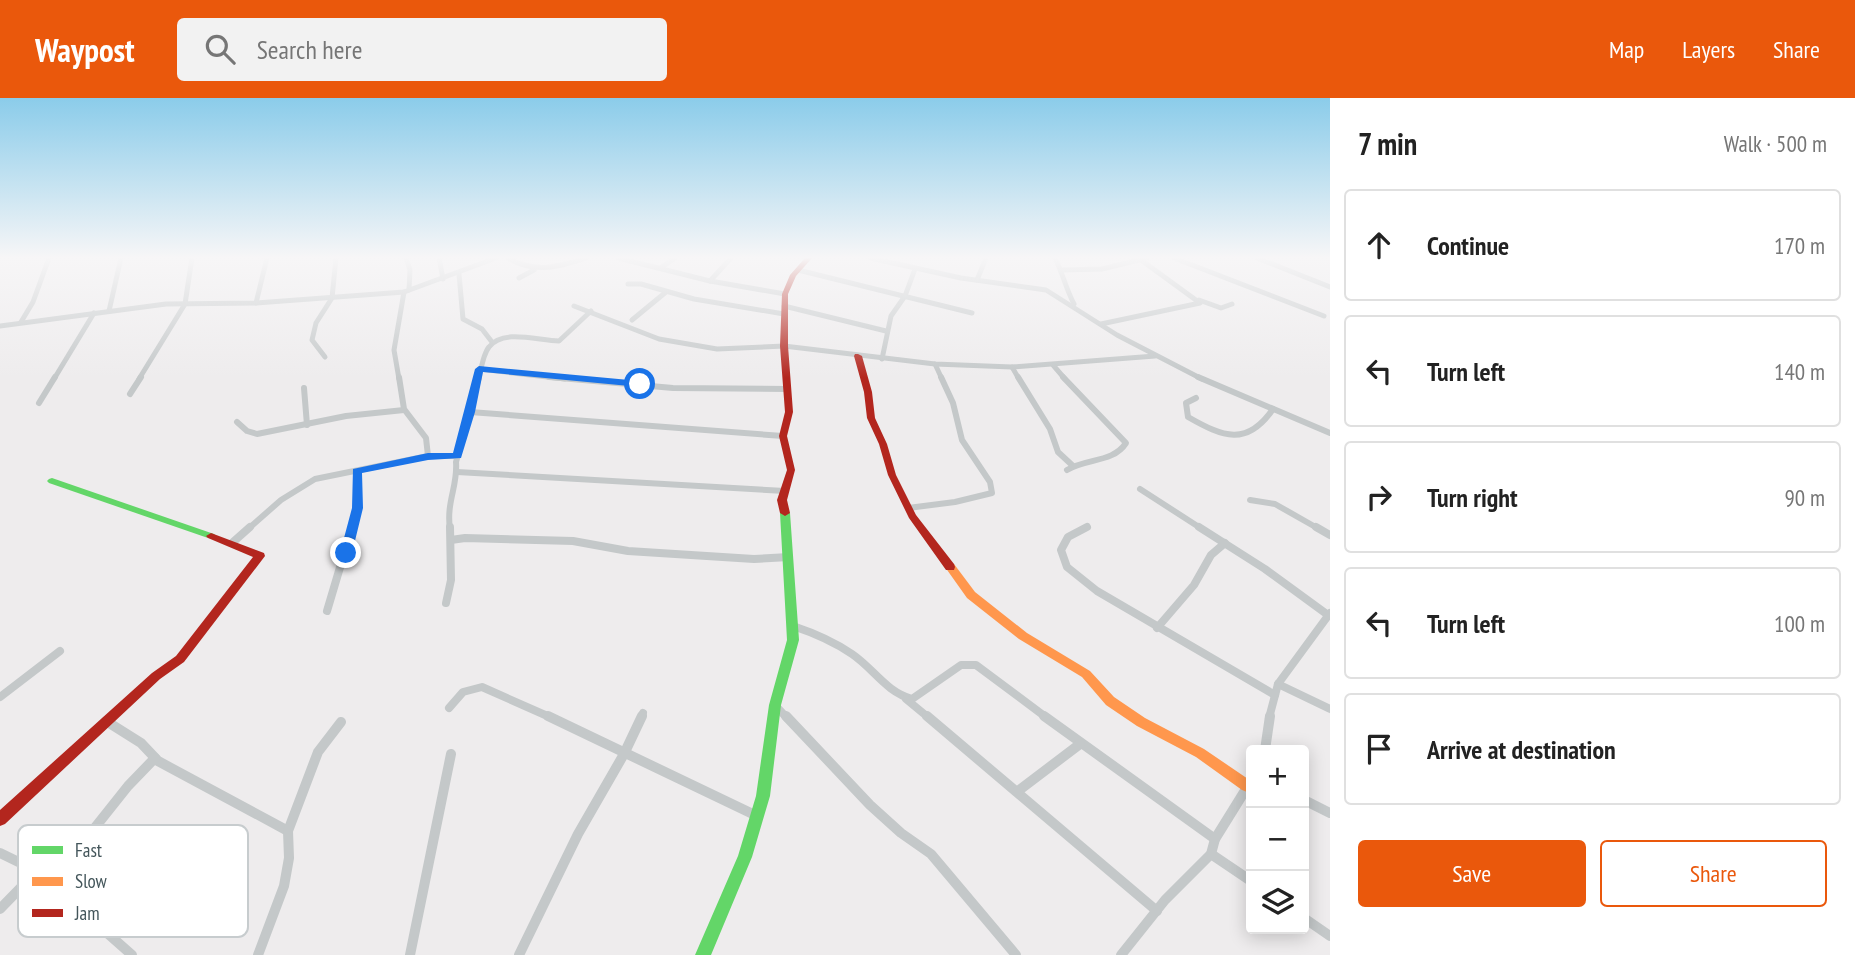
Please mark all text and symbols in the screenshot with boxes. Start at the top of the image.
search box [177,18,667,81]
text: Waypost [35,28,135,71]
icon: search [201,30,239,68]
text: Search here [257,33,362,66]
text: Map [1609,34,1644,65]
text: Layers [1682,34,1735,65]
text: Share [1773,34,1820,65]
text: 7 min [1358,124,1417,163]
text: Walk · 500 m [1724,129,1827,158]
icon: ahead [1360,226,1398,264]
text: Continue [1427,229,1509,262]
text: 170 m [1774,231,1825,260]
icon: left [1360,352,1398,390]
text: Turn left [1427,355,1505,388]
text: 140 m [1774,357,1825,386]
route start [624,368,655,399]
icon: right [1360,478,1398,516]
text: Turn right [1427,481,1518,514]
text: 90 m [1784,483,1825,512]
route end [330,537,361,568]
icon: left [1360,604,1398,642]
text: Turn left [1427,607,1505,640]
text: 100 m [1774,609,1825,638]
icon: arrive [1360,730,1398,768]
text: Arrive at destination [1427,733,1616,766]
map controls [1246,745,1309,934]
button: + [1246,745,1309,808]
button: − [1246,808,1309,871]
legend [18,825,248,937]
text: Fast [75,838,103,862]
button: Save [1358,840,1586,907]
button: Share [1600,840,1827,907]
text: Slow [75,869,108,893]
button: layers [1246,871,1309,934]
text: Jam [74,901,100,925]

